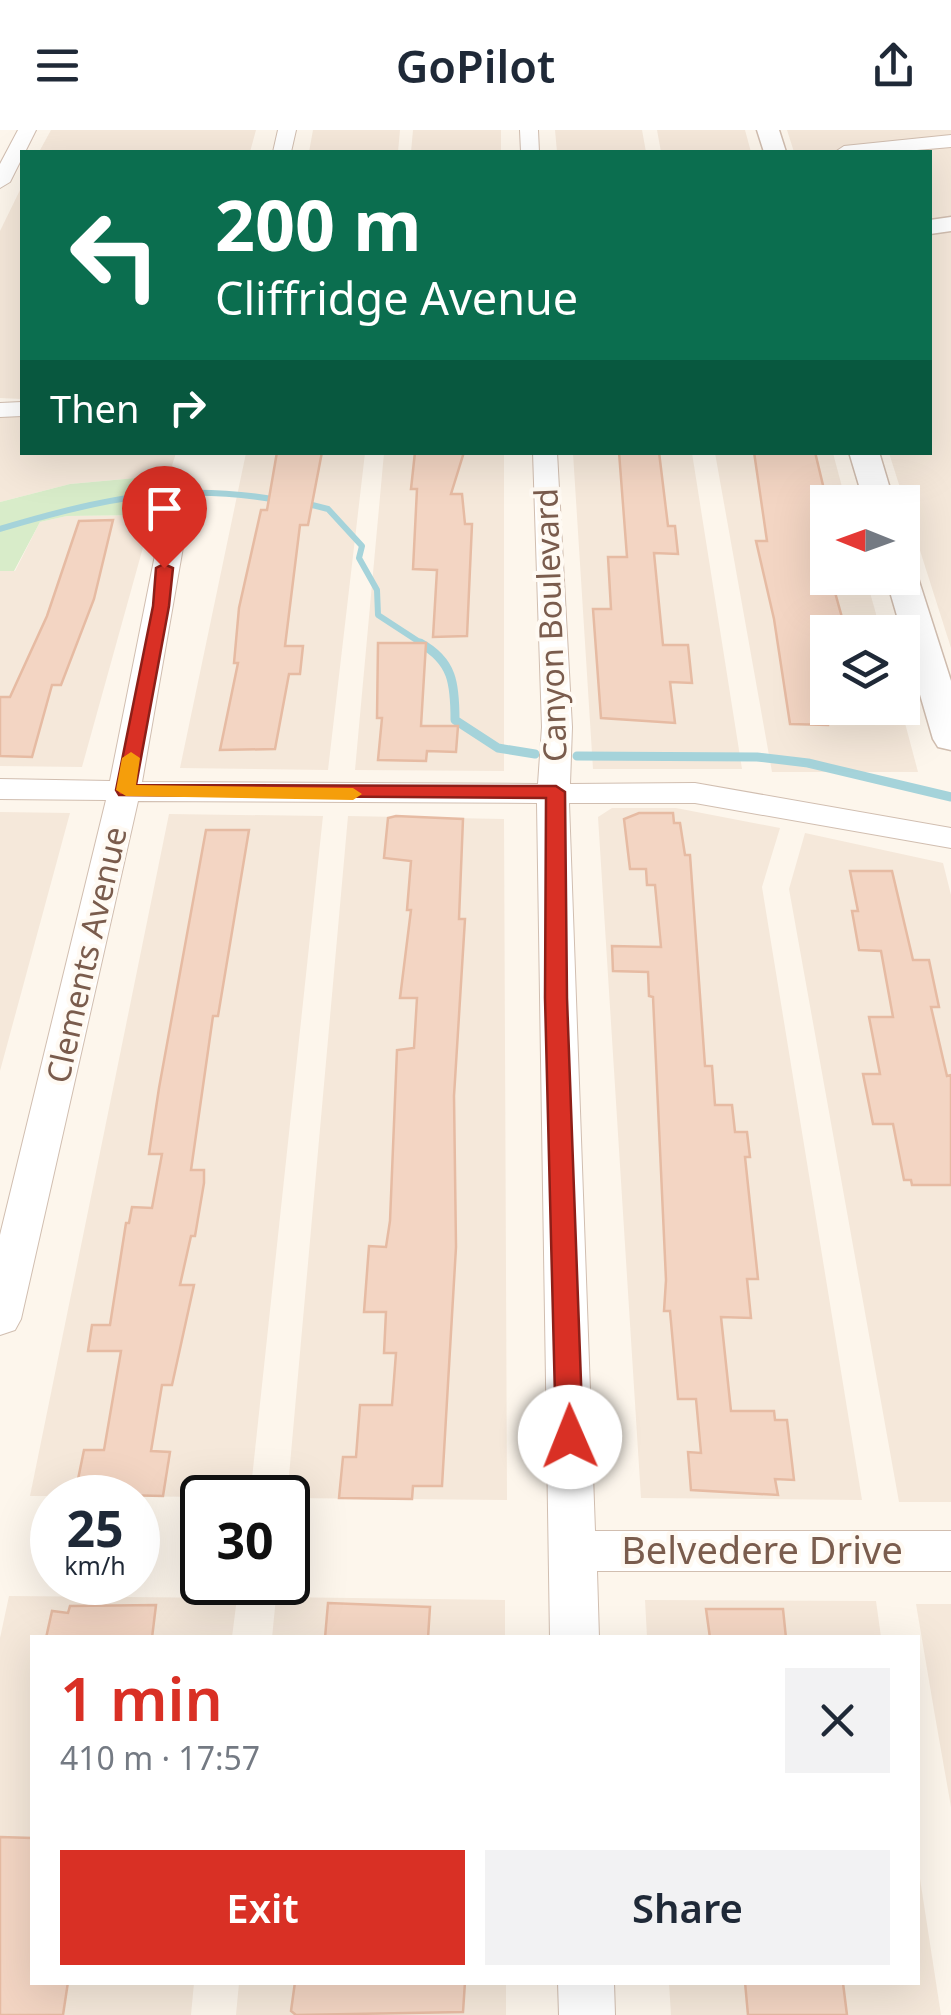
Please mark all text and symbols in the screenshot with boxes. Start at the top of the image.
text: GoPilot [396,35,555,96]
icon: menu [30,38,85,93]
icon: share [866,38,921,93]
text: 200 m [215,176,422,272]
icon: left [50,190,180,320]
text: Cliffridge Avenue [215,267,578,328]
icon: right [160,380,215,435]
text: Then [50,382,140,434]
pin [122,466,207,569]
icon: arrive [137,481,192,536]
north arrow [810,485,920,595]
map controls [810,485,920,725]
street label: Canyon Boulevard [523,487,576,763]
button: layers [810,615,920,725]
street label: Clements Avenue [35,822,136,1087]
position arrow [518,1385,622,1489]
speed limit sign: 30 [180,1475,310,1605]
text: 25 [66,1494,124,1562]
street label: Belvedere Drive [621,1523,903,1575]
text: km/h [64,1548,126,1582]
text: 1 min [60,1657,223,1739]
button: close [785,1668,890,1773]
text: 410 m · 17:57 [60,1736,260,1779]
button: Exit [60,1850,465,1965]
button: Share [485,1850,890,1965]

